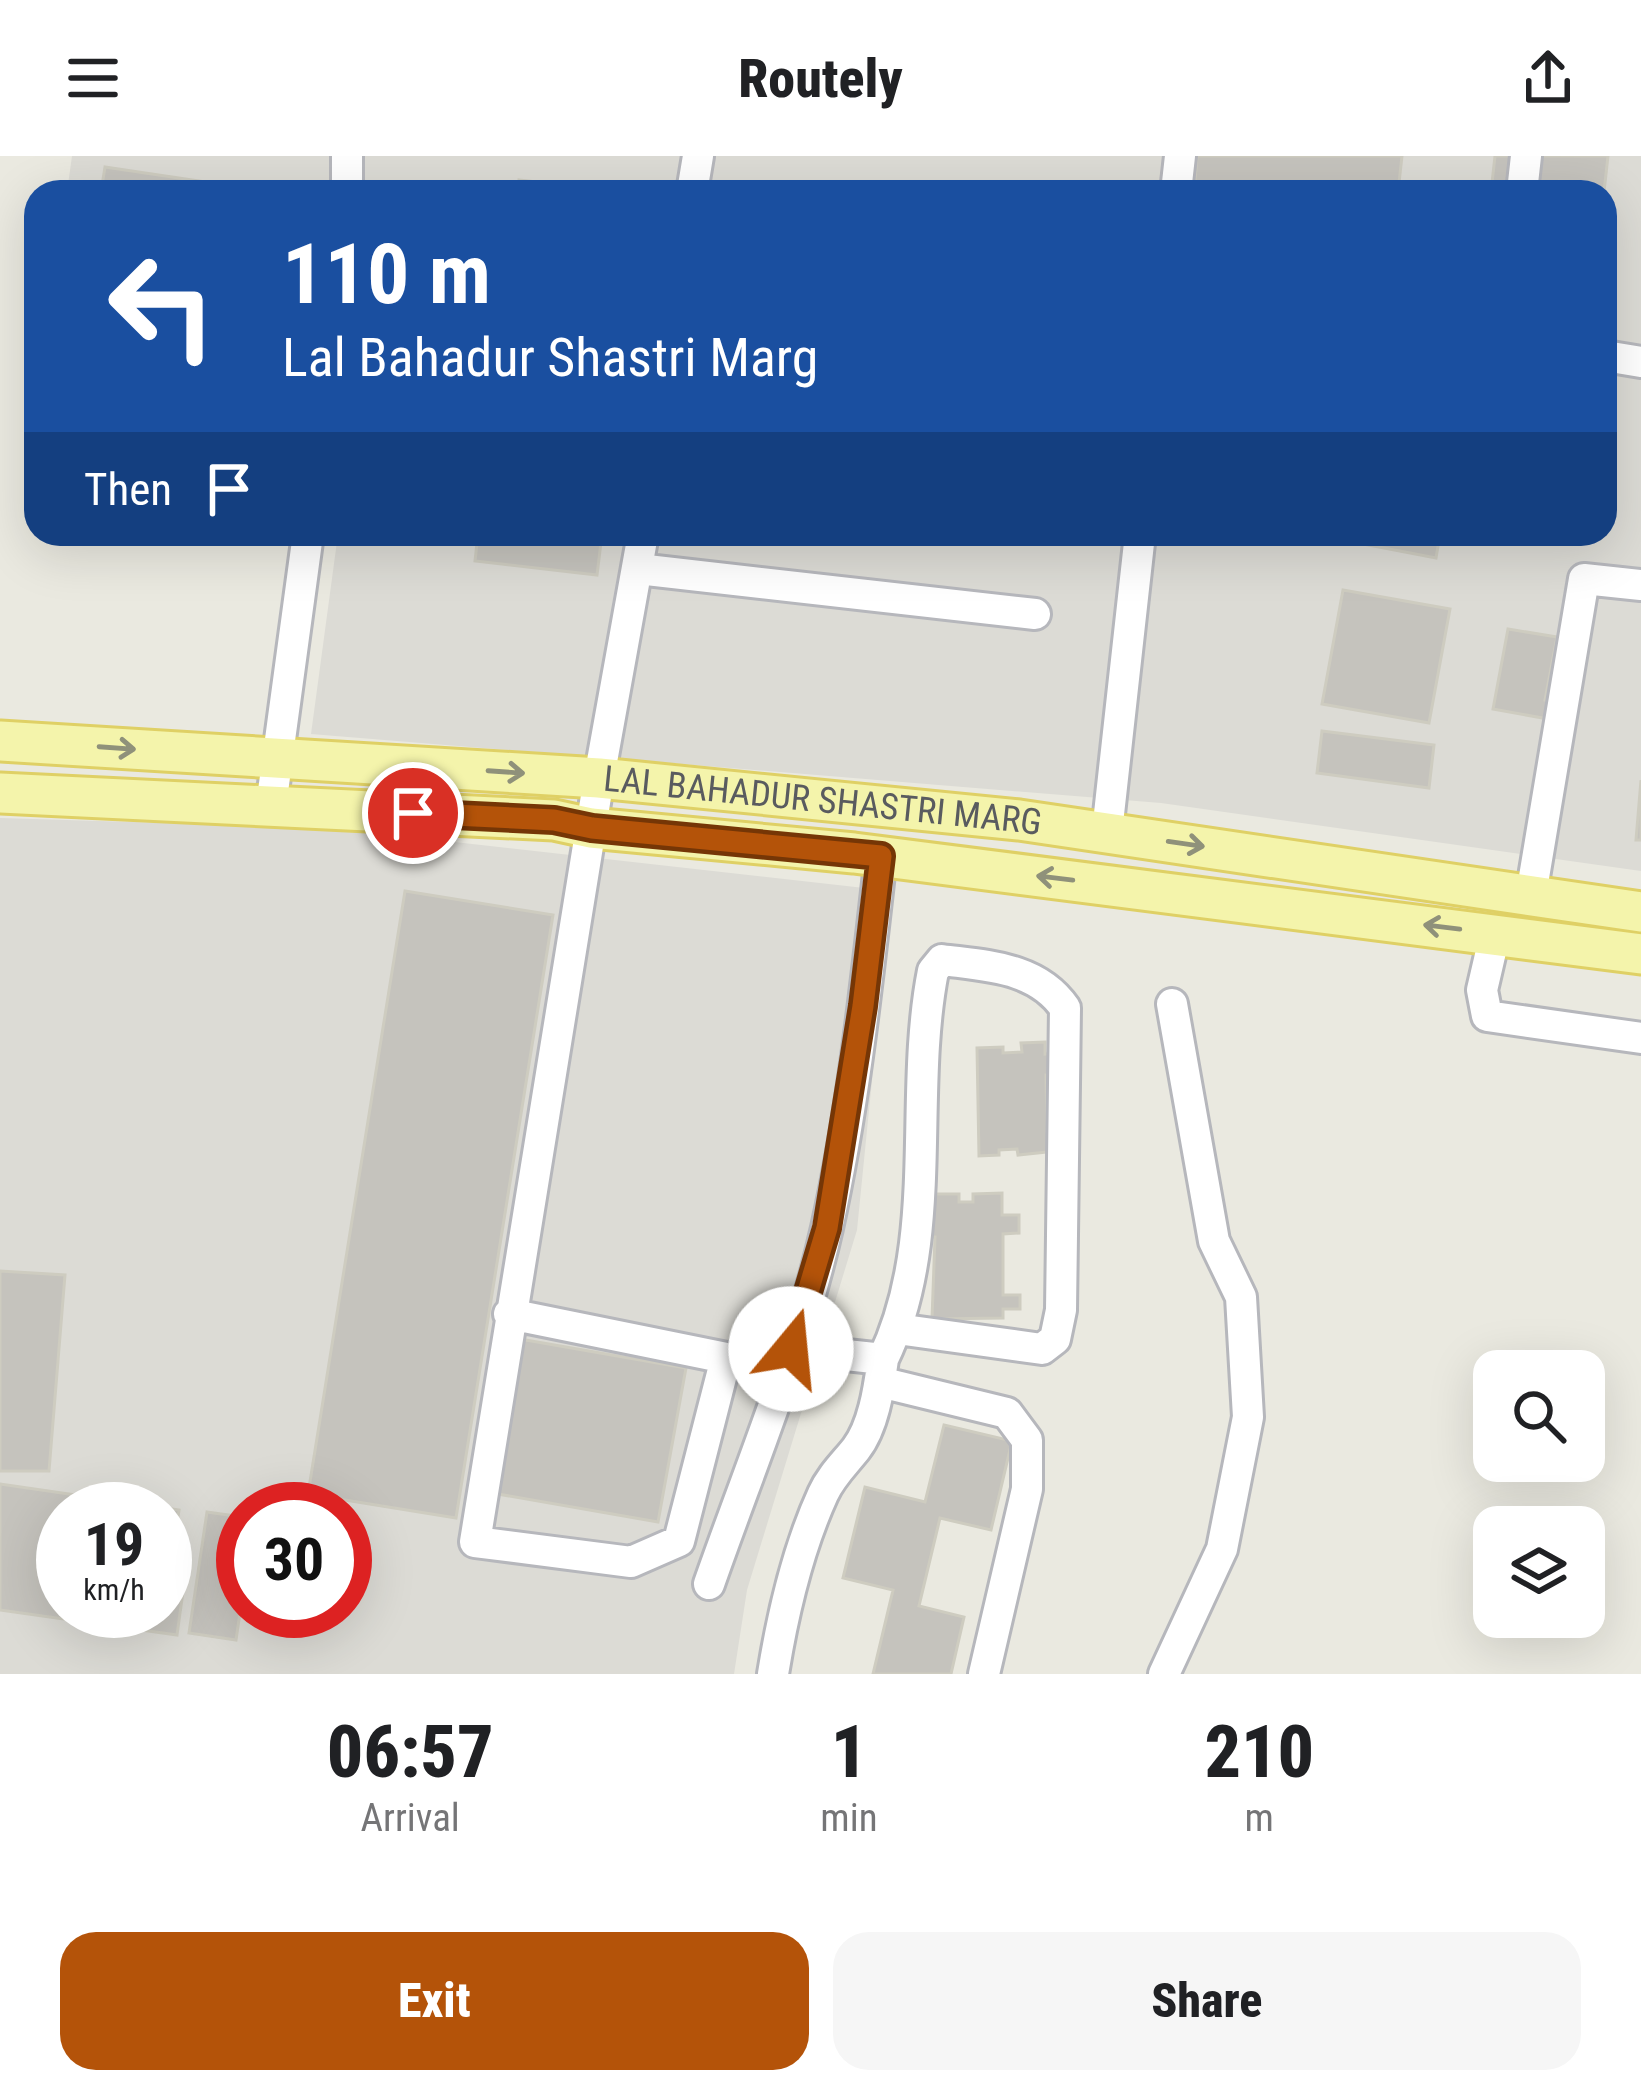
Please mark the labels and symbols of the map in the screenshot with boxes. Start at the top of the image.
one-way arrow [97,737,136,760]
street label: LAL BAHADUR SHASTRI MARG [602,758,1045,844]
one-way arrow [486,761,525,784]
pin [362,762,464,864]
one-way arrow [1166,833,1205,856]
one-way arrow [1036,867,1075,889]
one-way arrow [1423,916,1462,938]
position arrow [728,1286,854,1412]
speed limit sign: 30 [216,1482,372,1638]

